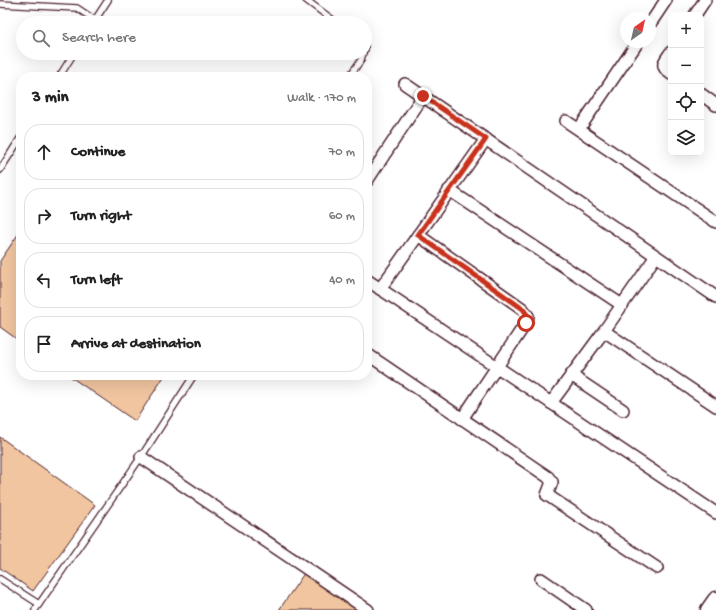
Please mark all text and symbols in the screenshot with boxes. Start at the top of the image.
north arrow [620,12,656,48]
map controls [668,12,704,156]
button: + [668,12,704,48]
search box [16,16,372,60]
icon: search [30,27,52,49]
text: Search here [62,29,136,47]
button: − [668,48,704,84]
button: locate [668,84,704,120]
route end [414,87,432,105]
text: 3 min [32,88,69,108]
text: Walk · 170 m [287,91,356,106]
button: layers [668,120,704,156]
icon: ahead [33,141,55,163]
text: Continue [71,143,125,161]
text: 70 m [329,145,355,160]
icon: right [33,205,55,227]
text: Turn right [71,207,131,225]
text: 60 m [329,209,355,224]
icon: left [33,269,55,291]
text: Turn left [71,271,122,289]
text: 40 m [329,273,355,288]
route start [517,314,535,332]
icon: arrive [33,333,55,355]
text: Arrive at destination [71,335,201,353]

